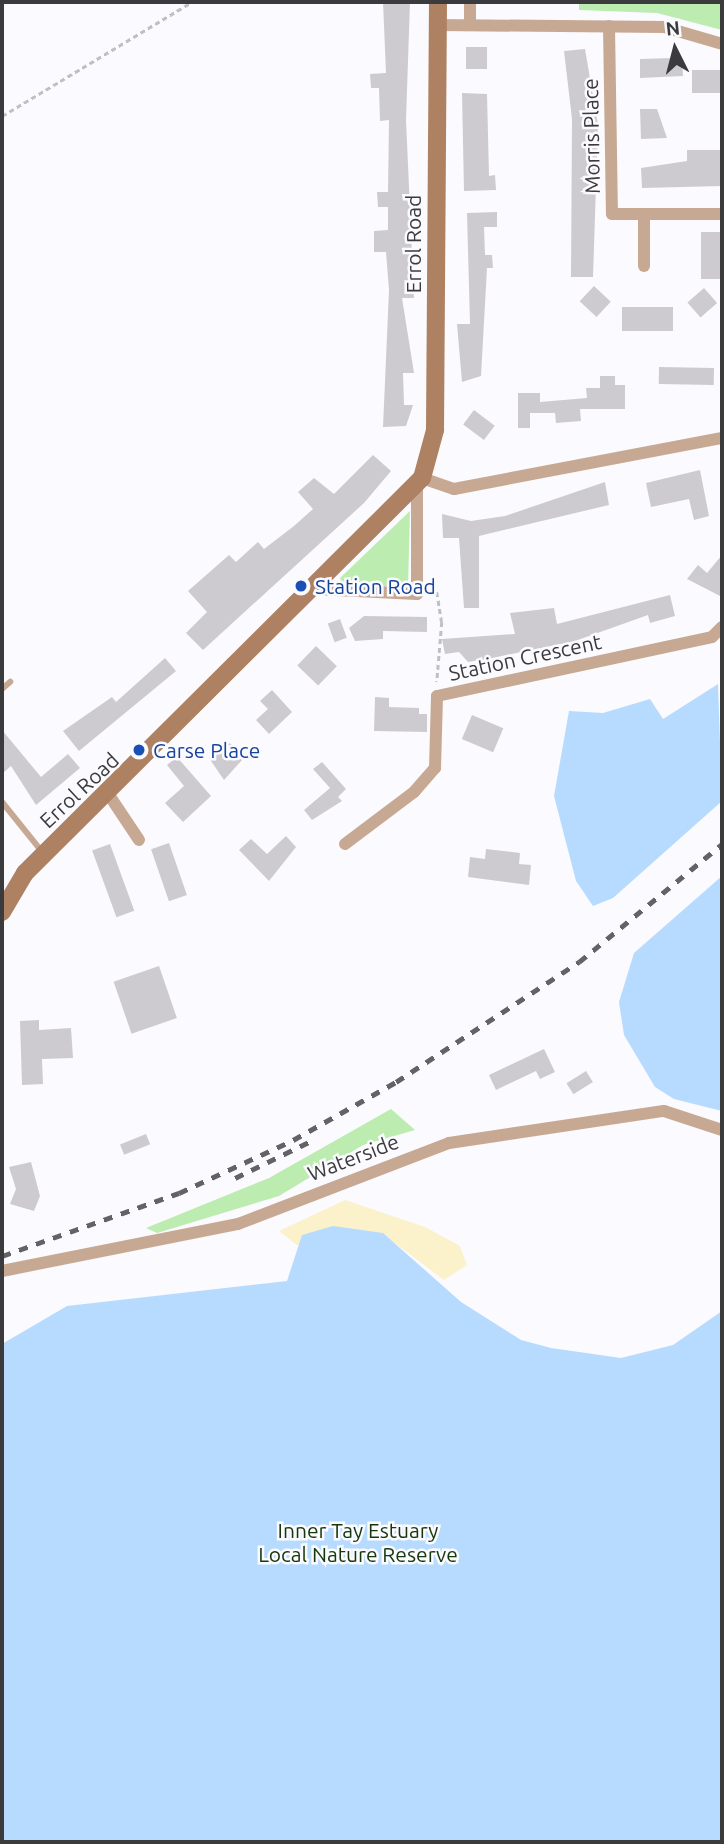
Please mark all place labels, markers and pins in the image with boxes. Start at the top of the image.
place label: Station Road [315,573,436,599]
marker: Station Road [293,578,309,594]
place label: Carse Place [153,737,260,763]
marker: Carse Place [131,742,147,758]

